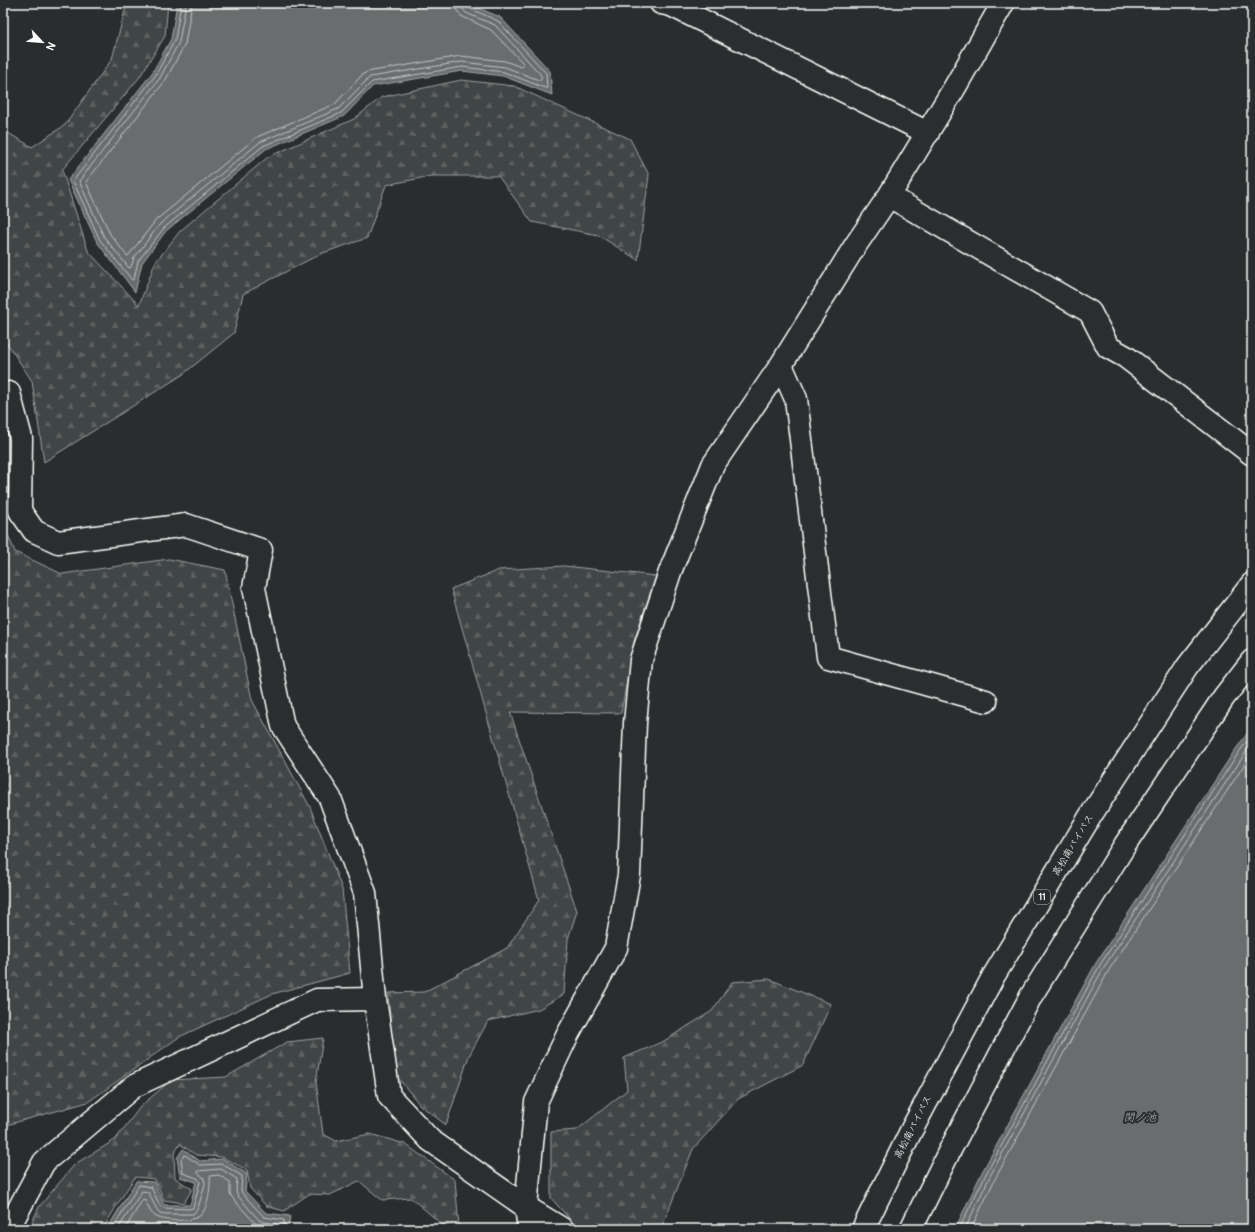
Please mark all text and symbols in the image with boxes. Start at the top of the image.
north arrow [22,22,62,62]
text: N [43,40,58,53]
street label: 高松南バイパス [1050,812,1096,878]
road number: 11 [1034,890,1050,904]
street label: 高松南バイパス [892,1093,934,1161]
water label: 関ノ池 [1124,1111,1157,1124]

